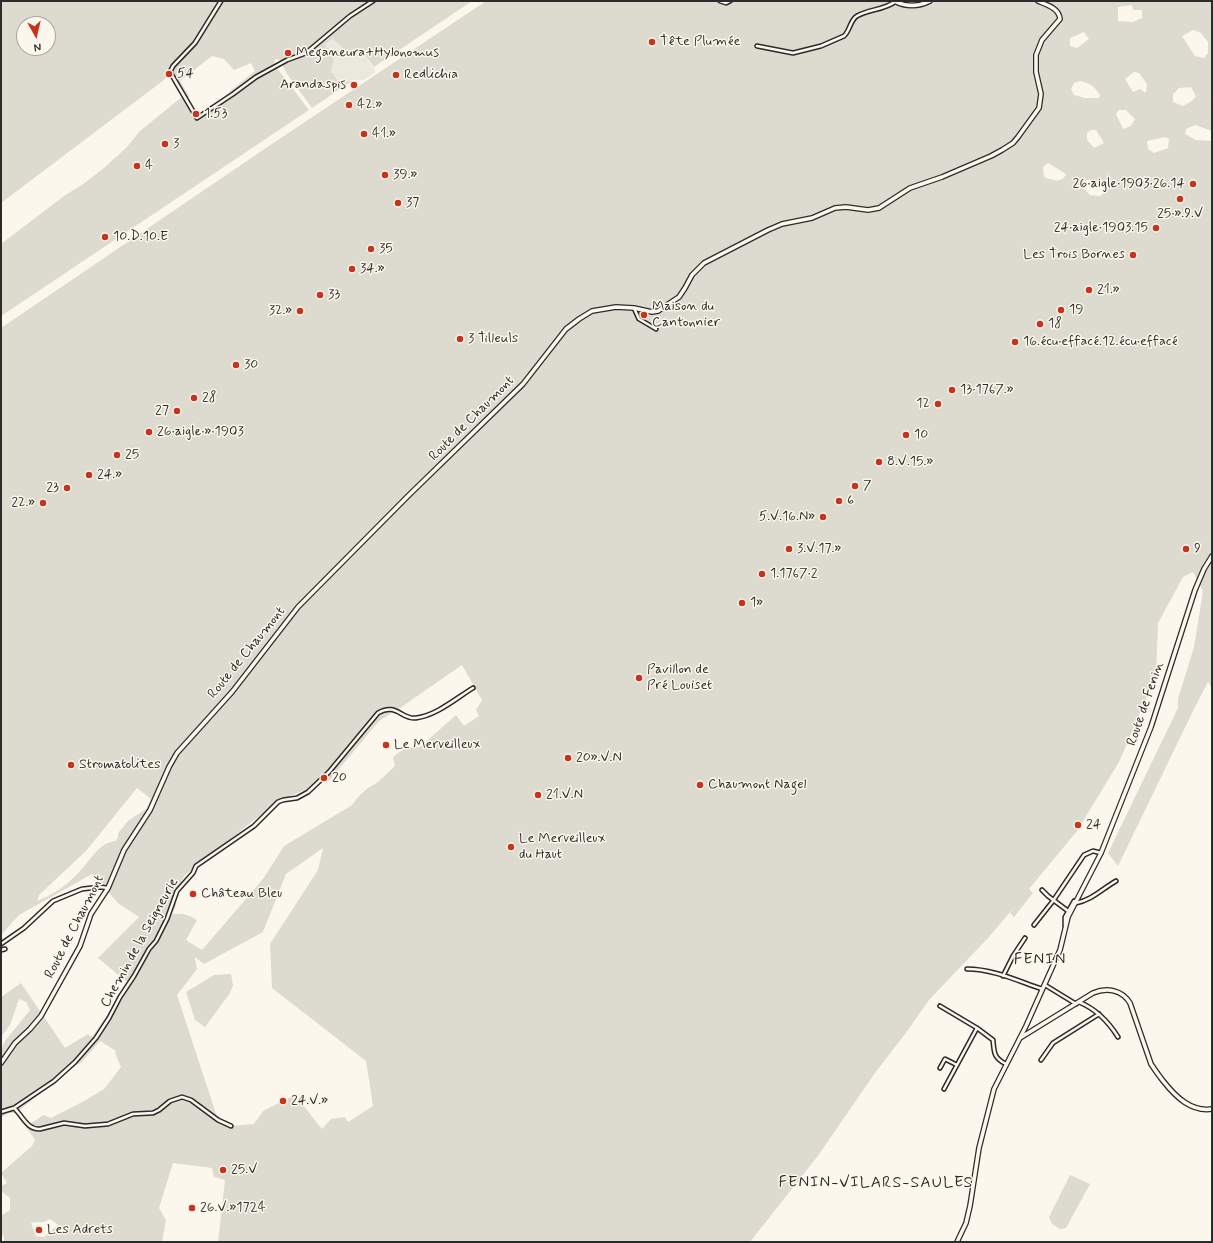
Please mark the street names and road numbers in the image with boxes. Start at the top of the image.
street label: Route de Chaumont [426,373,518,465]
street label: Route de Chaumont [205,604,289,702]
street label: Route de Fenin [1124,660,1168,748]
street label: Route de Chaumont [42,873,108,981]
street label: Chemin de la Seigneurie [97,875,183,1011]

